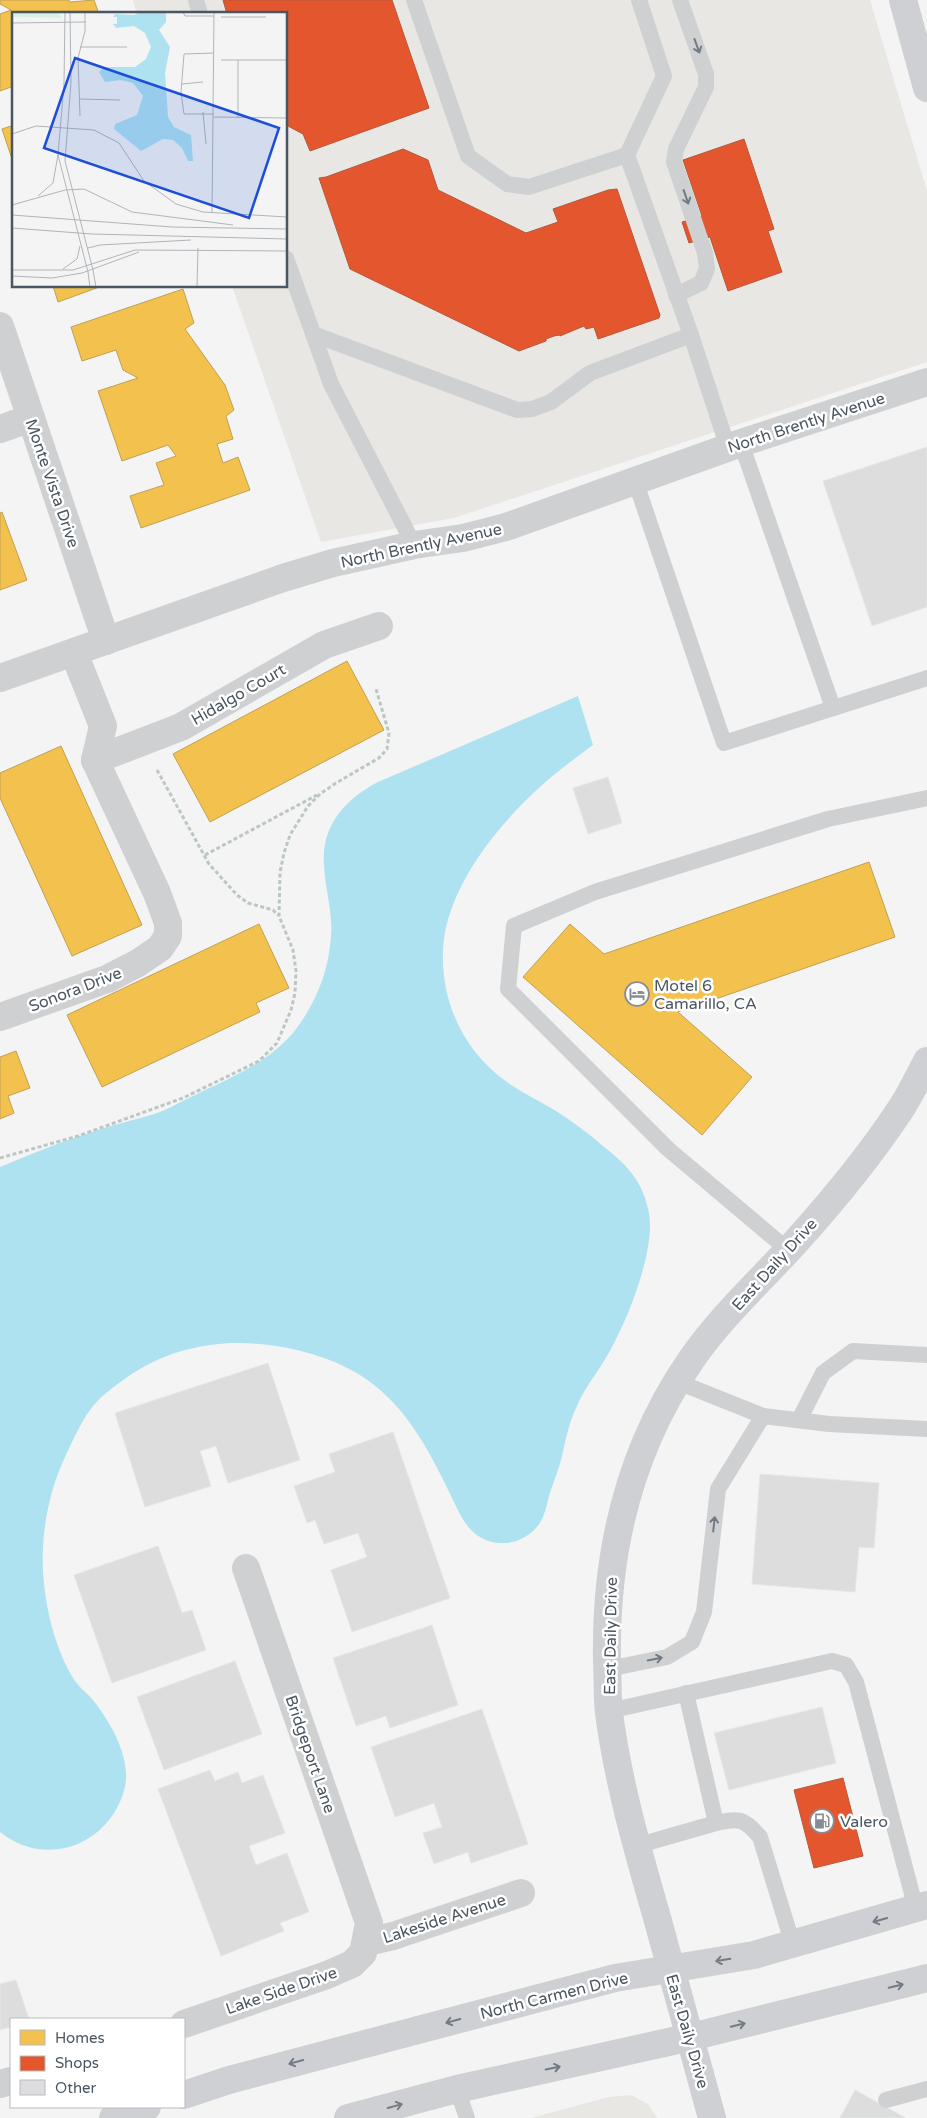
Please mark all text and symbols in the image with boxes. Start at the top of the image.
inset map [12,12,288,288]
one-way arrow [692,38,702,54]
one-way arrow [682,189,691,205]
street label: North Brently Avenue [725,388,887,458]
street label: Monte Vista Drive [21,416,83,550]
street label: North Brently Avenue [339,519,504,573]
street label: Hidalgo Court [188,660,289,730]
street label: Sonora Drive [26,963,125,1017]
place label: Motel 6 Camarillo, CA [654,976,757,1014]
hotel icon: Motel 6 Camarillo, CA [624,981,650,1007]
street label: East Daily Drive [728,1214,822,1315]
one-way arrow [709,1516,719,1532]
street label: East Daily Drive [600,1577,622,1695]
one-way arrow [647,1654,663,1663]
street label: Bridgeport Lane [280,1693,340,1816]
fuel station icon: Valero [809,1808,835,1834]
place label: Valero [840,1812,888,1832]
street label: Lakeside Avenue [380,1890,508,1948]
one-way arrow [873,1915,889,1925]
one-way arrow [716,1956,732,1966]
street label: Lake Side Drive [223,1963,340,2019]
street label: North Carmen Drive [478,1968,630,2024]
street label: East Daily Drive [661,1972,713,2091]
one-way arrow [887,1981,903,1990]
one-way arrow [445,2017,461,2026]
legend [10,2018,185,2108]
one-way arrow [730,2020,746,2029]
text: Homes [55,2029,105,2047]
text: Shops [55,2054,99,2072]
one-way arrow [288,2058,304,2068]
one-way arrow [545,2063,561,2072]
text: Other [55,2079,97,2097]
one-way arrow [386,2100,402,2110]

